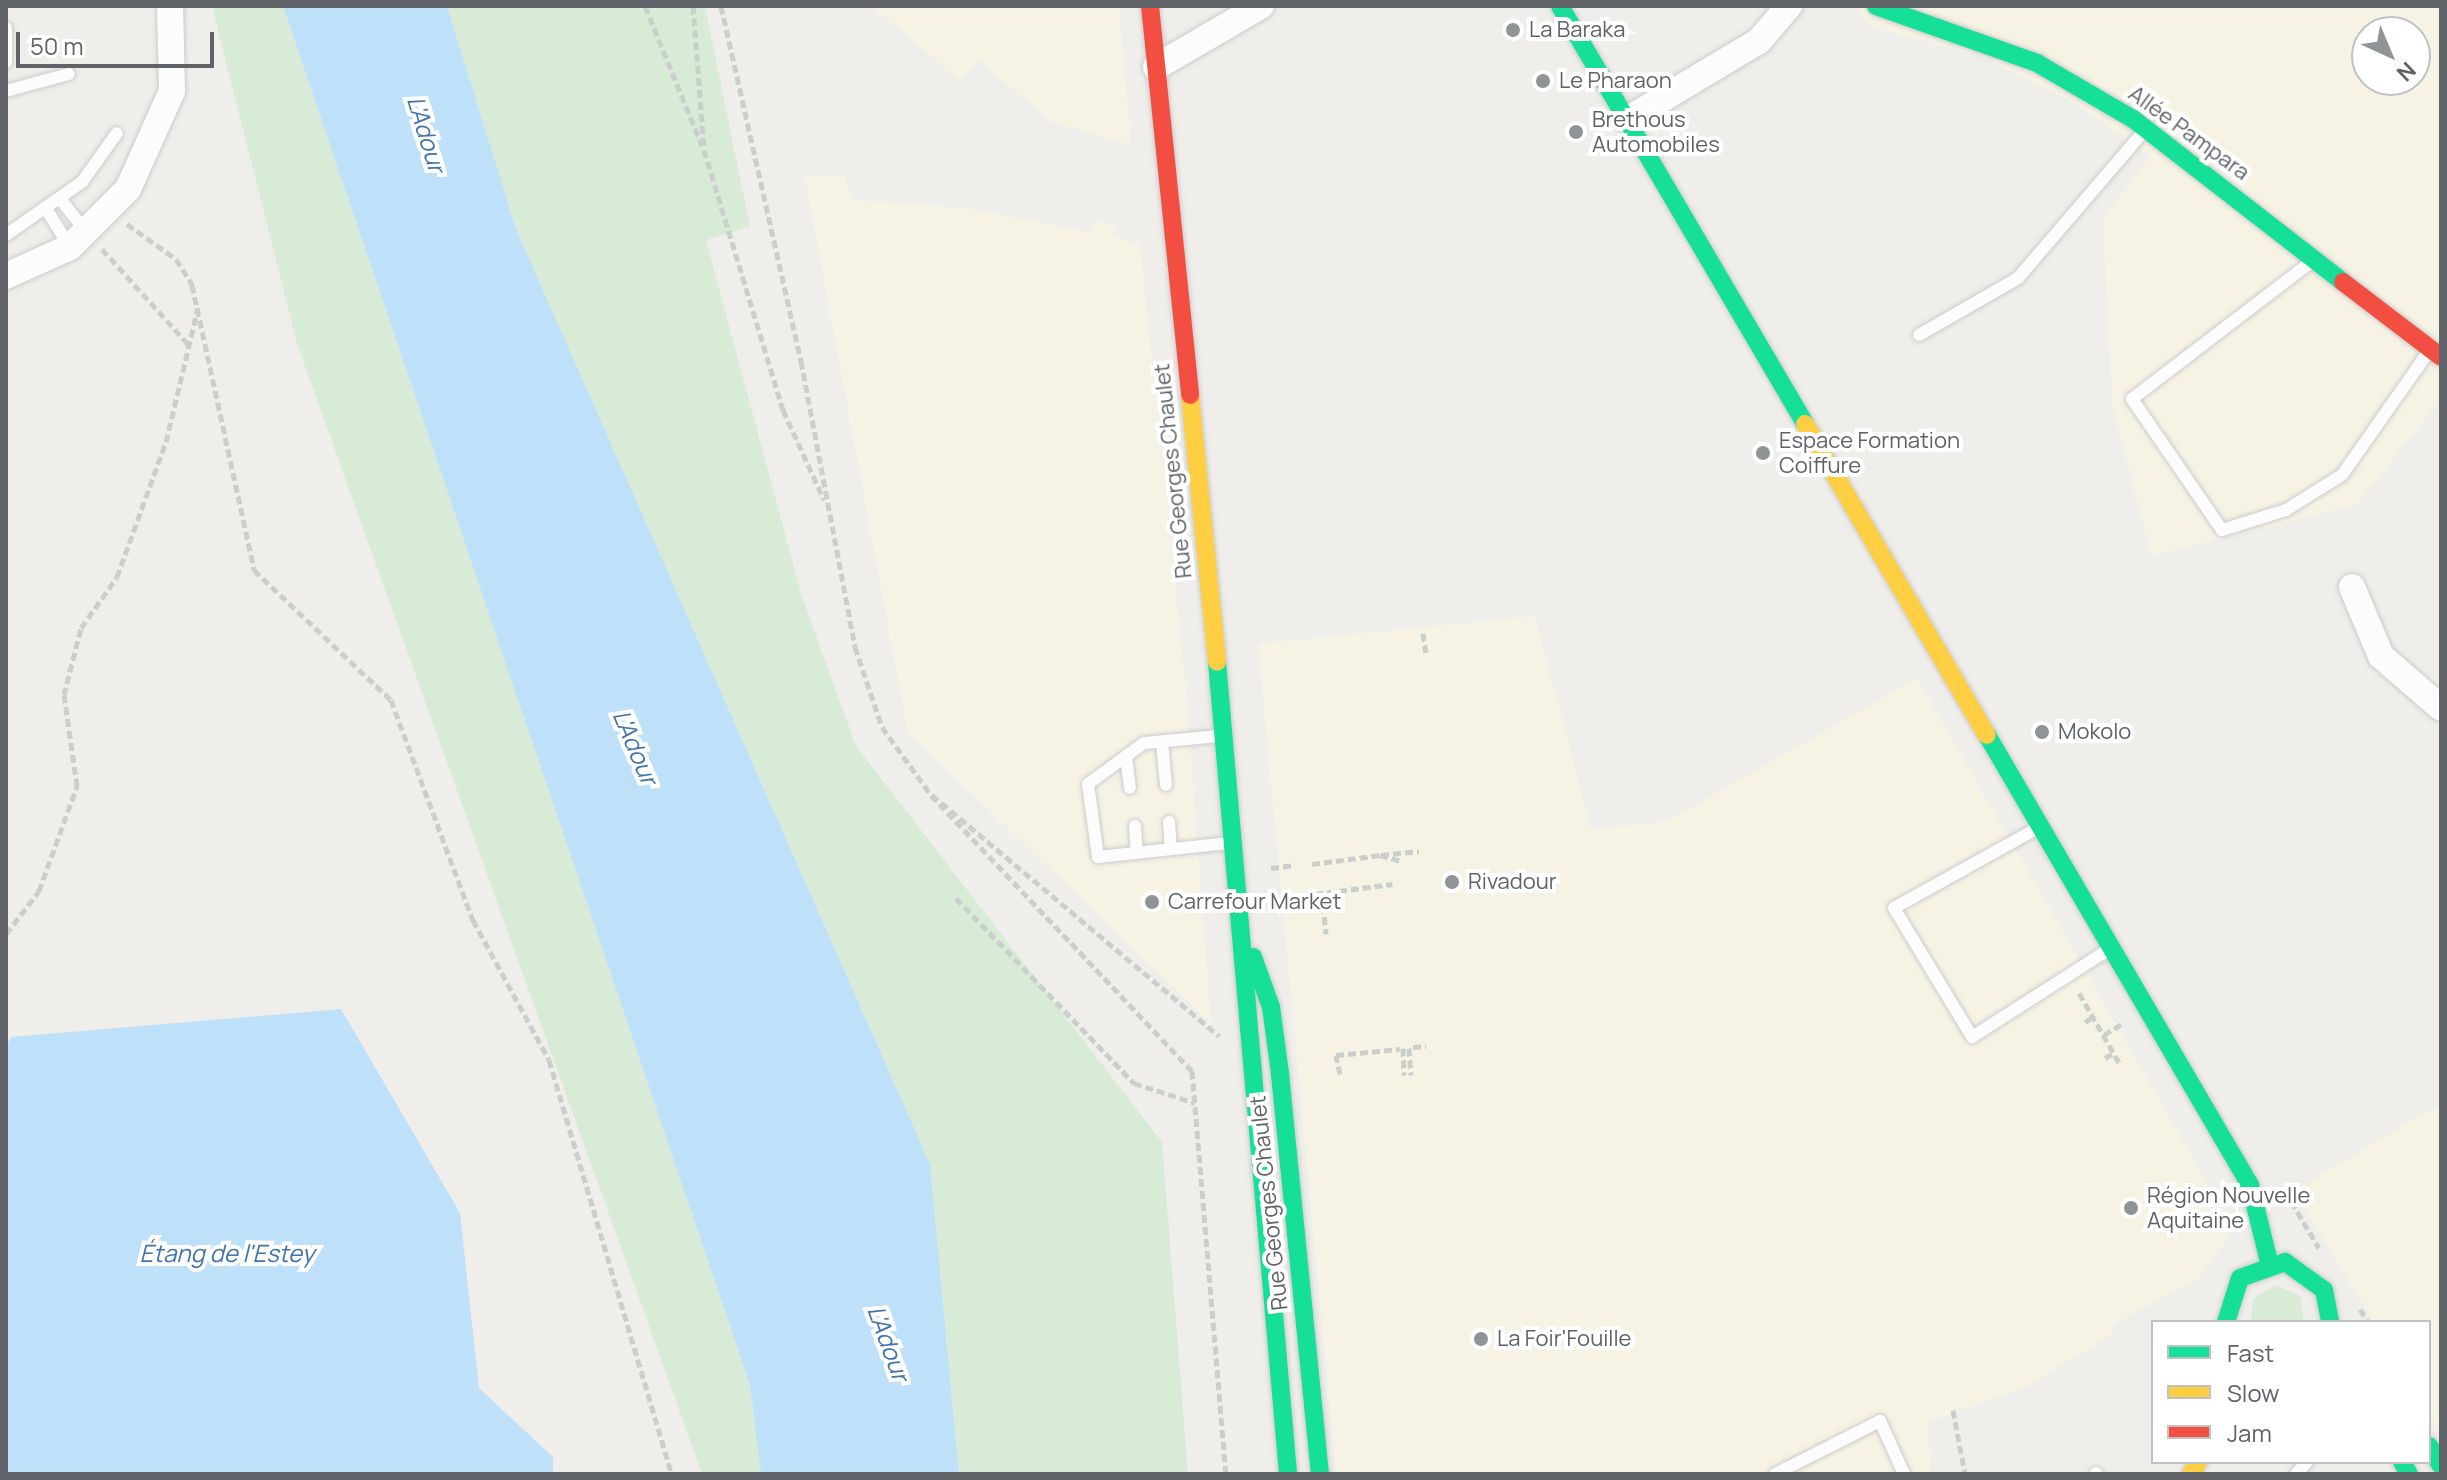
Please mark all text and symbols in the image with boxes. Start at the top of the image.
scale bar [20,16,218,66]
north arrow [2351,16,2431,96]
place label: La Baraka [1529,17,1625,43]
marker: La Baraka [1504,21,1522,39]
text: 50 m [30,29,84,62]
text: N [2390,56,2422,88]
place label: Le Pharaon [1559,68,1672,94]
marker: Le Pharaon [1534,72,1552,90]
street label: Allée Pampara [2123,80,2255,186]
water label: L'Adour [402,92,452,176]
place label: Brethous Automobiles [1592,106,1720,158]
marker: Brethous Automobiles [1567,123,1585,141]
street label: Rue Georges Chaulet [1149,362,1197,580]
place label: Espace Formation Coiffure [1779,427,1960,478]
marker: Espace Formation Coiffure [1754,444,1772,462]
water label: L'Adour [607,705,665,789]
place label: Mokolo [2058,719,2131,745]
marker: Mokolo [2033,723,2051,741]
place label: Rivadour [1468,869,1557,895]
marker: Rivadour [1443,873,1461,891]
place label: Carrefour Market [1168,889,1341,915]
marker: Carrefour Market [1143,893,1161,911]
street label: Rue Georges Chaulet [1245,1094,1293,1312]
place label: Région Nouvelle Aquitaine [2147,1182,2310,1234]
marker: Région Nouvelle Aquitaine [2122,1199,2140,1217]
water label: Étang de l'Estey [140,1239,314,1267]
water label: L'Adour [862,1301,916,1385]
legend [2151,1320,2431,1464]
place label: La Foir'Fouille [1497,1326,1631,1352]
marker: La Foir'Fouille [1472,1330,1490,1348]
text: Fast [2227,1336,2274,1369]
text: Slow [2227,1376,2280,1409]
text: Jam [2227,1416,2272,1449]

